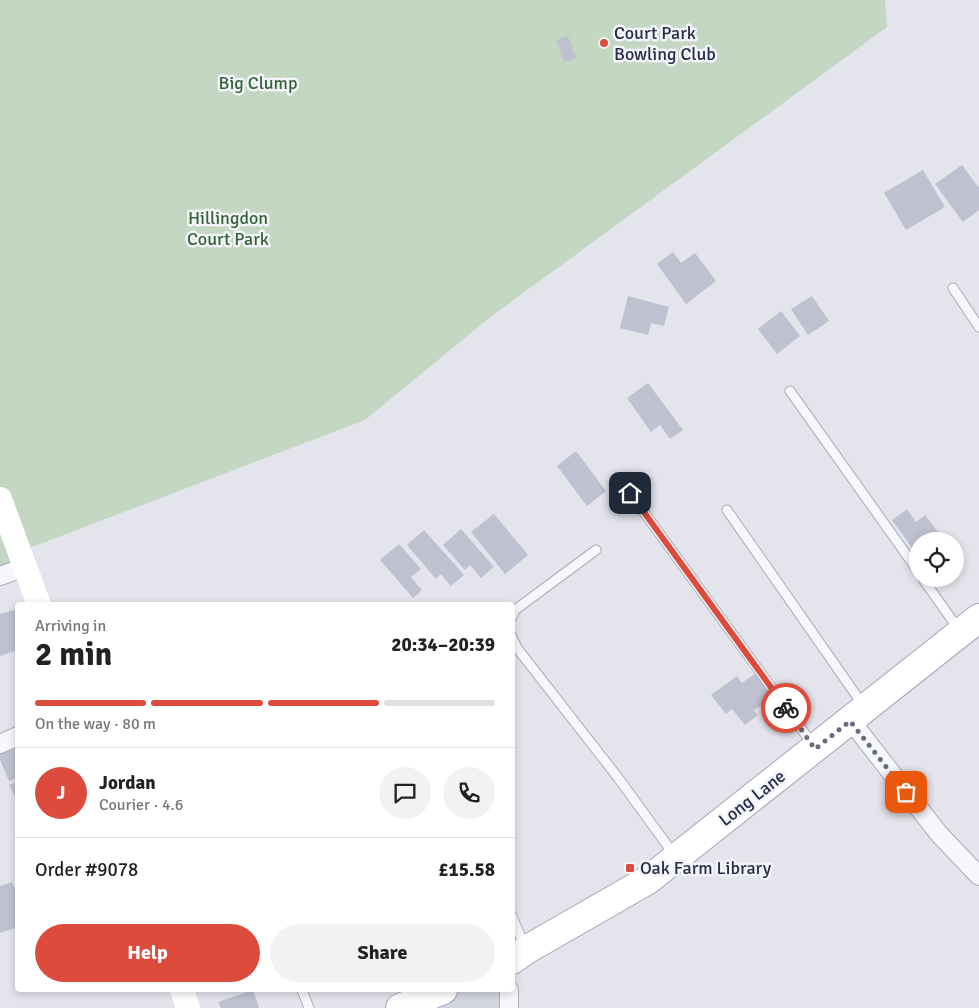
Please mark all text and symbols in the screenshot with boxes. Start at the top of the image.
place label: Court Park Bowling Club [614,22,716,65]
marker: Court Park Bowling Club [598,37,610,49]
park label: Big Clump [219,72,297,94]
park label: Hillingdon Court Park [187,207,269,250]
pin [609,472,651,514]
icon: home [616,479,644,507]
map controls [909,532,964,587]
button: locate [909,532,964,587]
text: Arriving in [35,616,106,636]
text: 20:34–20:39 [391,633,495,657]
text: 2 min [35,635,112,674]
courier [761,683,811,733]
icon: bike [772,694,800,722]
text: On the way · 80 m [35,714,156,734]
street label: Long Lane [714,765,790,831]
button: chat [379,767,431,819]
button: phone [443,767,495,819]
text: Jordan [99,771,156,795]
pin [885,771,927,813]
icon: bag [892,778,920,806]
text: J [57,781,65,805]
text: Courier · 4.6 [99,795,183,815]
place label: Oak Farm Library [640,857,772,879]
text: Order #9078 [35,858,138,882]
text: £15.58 [438,858,495,882]
marker: Oak Farm Library [624,862,636,874]
button: Help [35,924,260,982]
button: Share [270,924,495,982]

